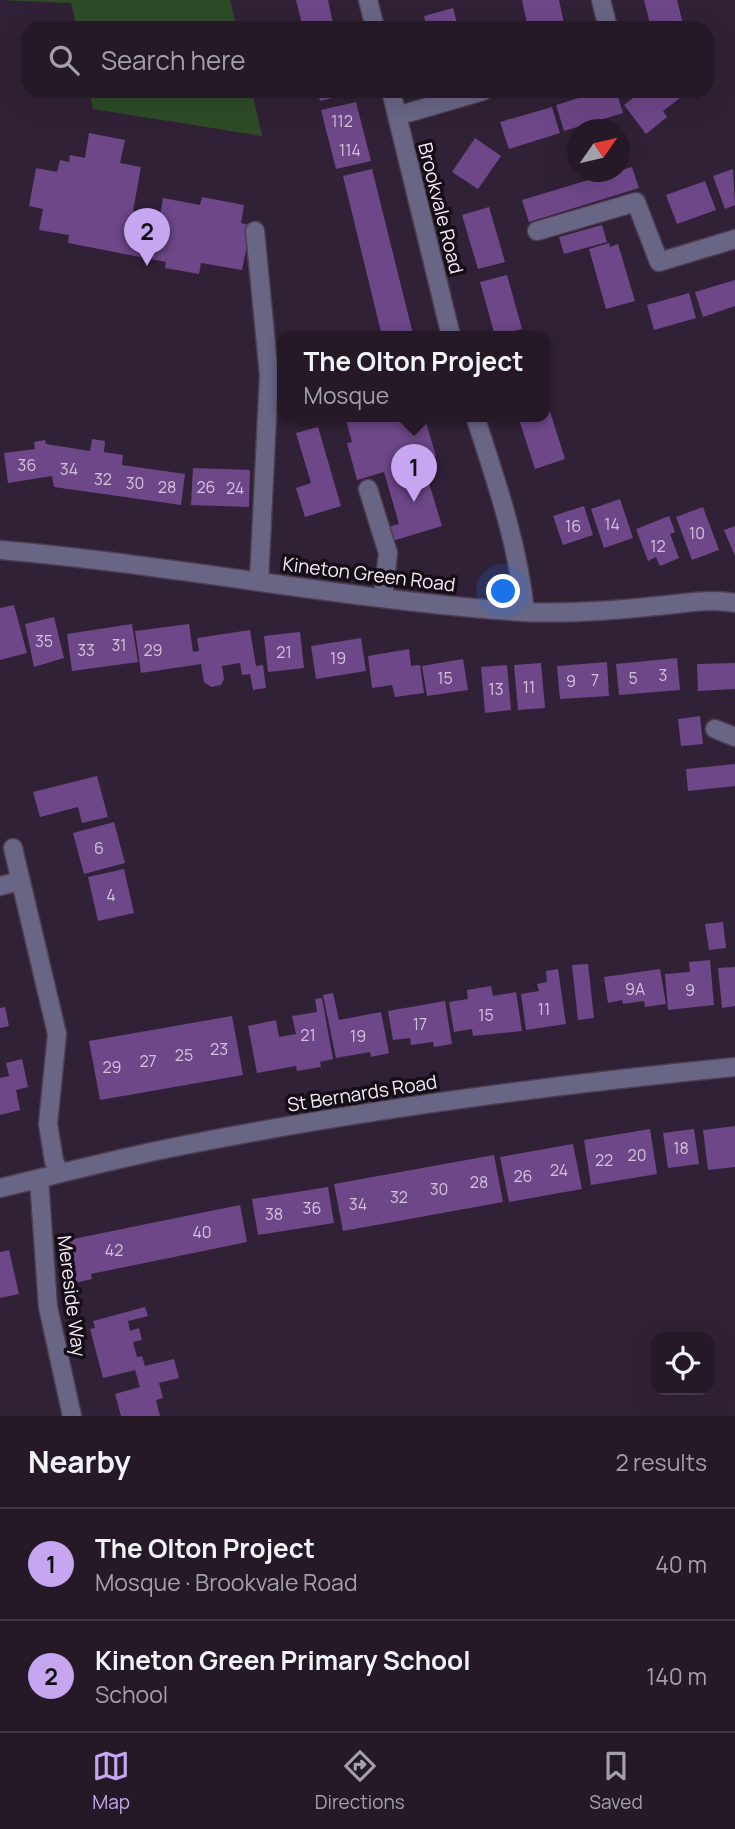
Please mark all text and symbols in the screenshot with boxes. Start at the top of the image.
search box [21,21,714,98]
icon: search [45,41,83,79]
text: Search here [101,42,246,78]
house number: 112 [331,110,353,132]
north arrow [567,119,630,182]
house number: 114 [339,139,361,161]
street label: Brookvale Road [412,140,470,276]
pin: 2 [124,208,170,266]
popup [277,331,550,422]
text: The Olton Project [304,343,523,379]
text: Mosque [304,379,389,411]
pin: 1 [391,444,437,502]
house number: 36 [18,454,36,476]
house number: 34 [60,458,78,480]
house number: 32 [94,468,112,490]
house number: 30 [126,472,144,494]
house number: 28 [158,476,176,498]
house number: 26 [196,476,216,498]
house number: 24 [226,477,244,499]
house number: 14 [604,513,620,535]
house number: 16 [565,515,581,537]
house number: 10 [689,522,705,544]
house number: 12 [650,535,666,557]
street label: Kineton Green Road [281,551,457,597]
your location [486,574,520,608]
house number: 35 [35,630,53,652]
house number: 31 [111,634,127,656]
house number: 33 [77,639,95,661]
house number: 29 [143,639,163,661]
house number: 21 [276,641,292,663]
house number: 19 [330,647,346,669]
house number: 3 [659,664,667,686]
house number: 15 [437,667,453,689]
house number: 5 [628,667,638,689]
house number: 7 [591,669,599,691]
house number: 9 [566,670,576,692]
house number: 11 [523,676,535,698]
house number: 13 [488,678,504,700]
house number: 6 [94,837,104,859]
house number: 4 [106,884,116,906]
house number: 9A [625,978,645,1000]
house number: 9 [685,979,695,1001]
house number: 11 [538,998,550,1020]
house number: 15 [478,1004,494,1026]
house number: 17 [413,1013,427,1035]
house number: 21 [300,1024,316,1046]
house number: 19 [350,1025,366,1047]
house number: 23 [210,1038,228,1060]
house number: 25 [175,1044,193,1066]
house number: 27 [139,1050,157,1072]
house number: 29 [102,1056,122,1078]
street label: St Bernards Road [285,1068,439,1118]
house number: 18 [673,1137,689,1159]
house number: 20 [628,1144,646,1166]
house number: 22 [595,1149,613,1171]
house number: 24 [550,1159,568,1181]
house number: 26 [513,1165,533,1187]
house number: 28 [470,1171,488,1193]
house number: 30 [430,1178,448,1200]
house number: 32 [390,1186,408,1208]
house number: 34 [349,1193,367,1215]
house number: 36 [303,1197,321,1219]
house number: 38 [265,1203,283,1225]
house number: 40 [192,1221,212,1243]
street label: Mereside Way [52,1234,92,1358]
house number: 42 [105,1239,123,1261]
map controls [651,1332,714,1395]
button: locate [651,1332,714,1395]
text: Nearby [28,1441,131,1482]
text: 2 results [615,1446,707,1478]
text: The Olton Project [95,1530,315,1566]
text: 1 [46,1548,56,1580]
text: 40 m [655,1548,707,1580]
text: Mosque · Brookvale Road [95,1566,358,1598]
text: Kineton Green Primary School [95,1642,470,1678]
text: 2 [44,1660,58,1692]
text: 140 m [646,1660,707,1692]
text: School [95,1678,168,1710]
tab: Map [92,1747,130,1815]
tab: Directions [315,1747,405,1815]
tab: Saved [589,1747,643,1815]

